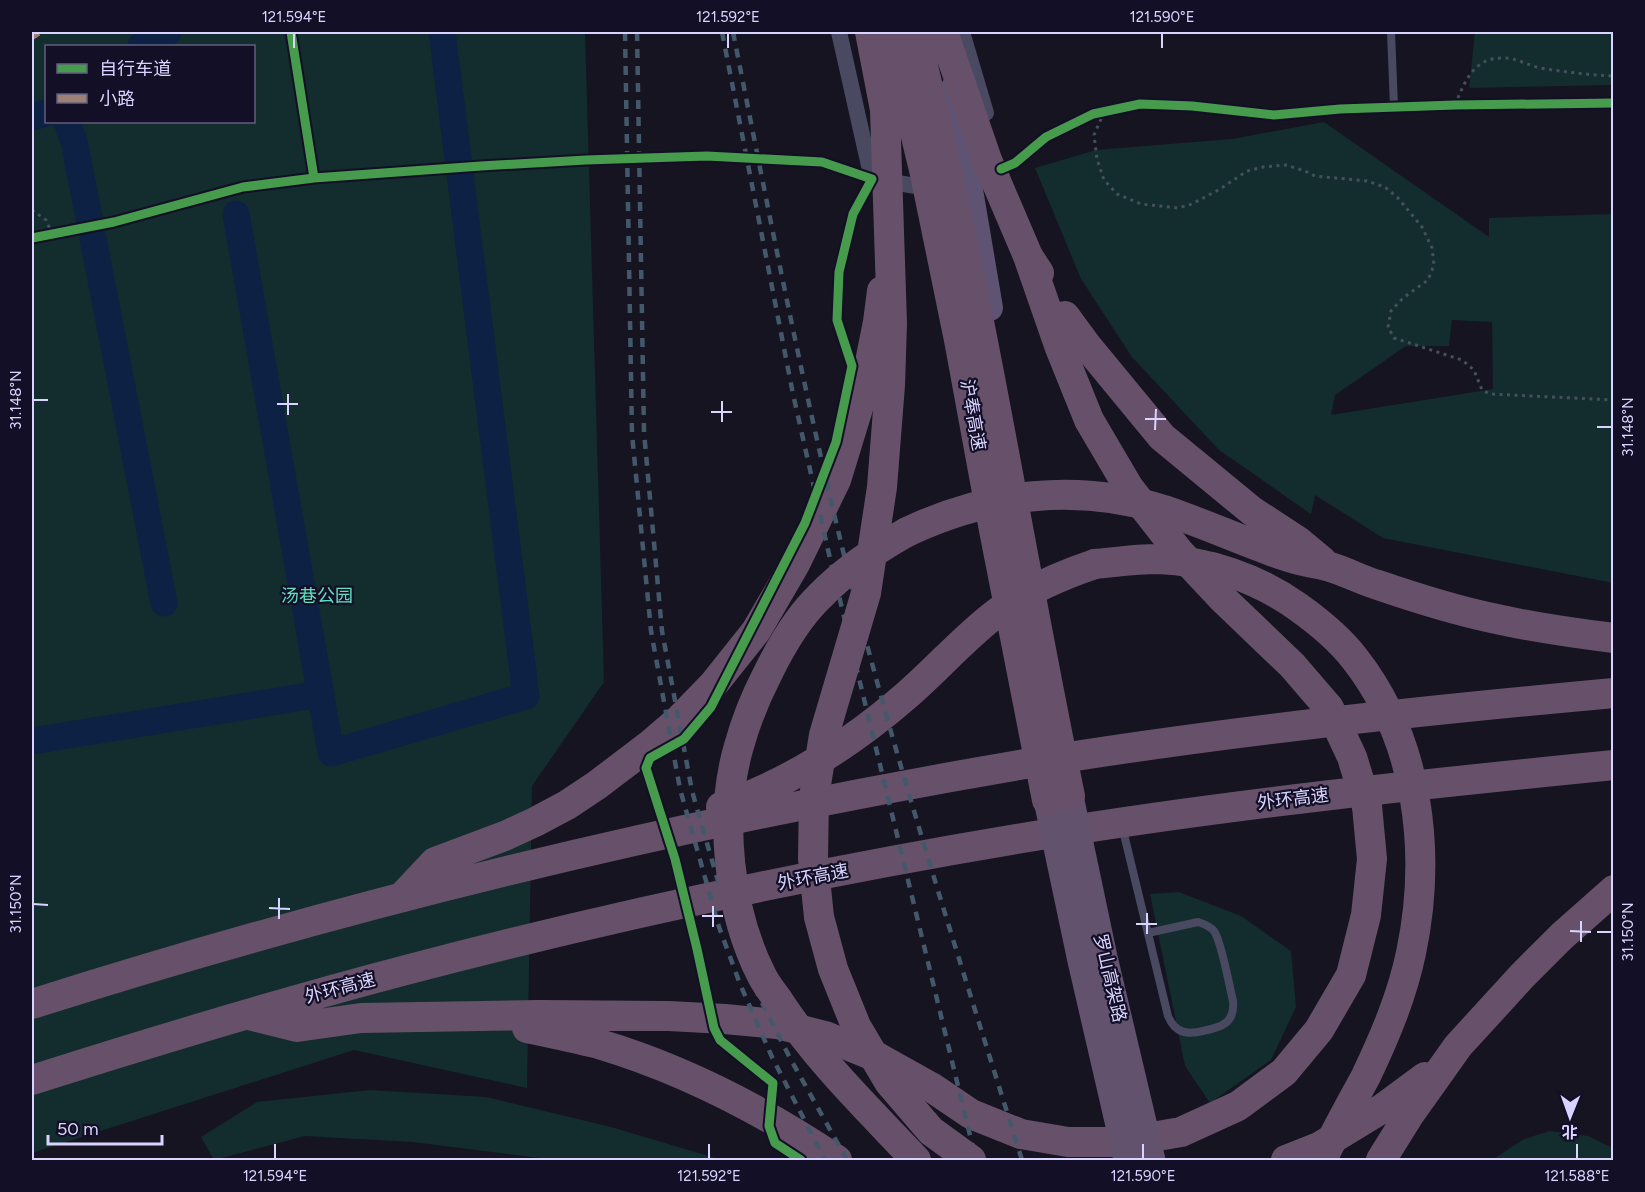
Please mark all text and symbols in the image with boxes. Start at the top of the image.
text: 121.594°E [262,8,326,26]
text: 121.592°E [696,8,760,26]
text: 121.590°E [1129,8,1195,26]
legend [45,45,255,123]
text: 自行车道 [99,58,171,80]
text: 小路 [99,88,135,110]
text: 31.148°N [7,370,25,430]
street label: 沪奉高速 [956,378,990,452]
text: 31.148°N [1619,397,1637,457]
park label: 汤巷公园 [281,585,353,607]
street label: 外环高速 [1256,784,1330,814]
street label: 外环高速 [776,859,850,895]
text: 31.150°N [7,874,25,934]
text: 31.150°N [1619,902,1637,962]
street label: 罗山高架路 [1089,932,1131,1024]
street label: 外环高速 [302,968,378,1008]
north arrow [1540,1087,1600,1147]
scale bar [48,1108,162,1146]
text: 50 m [57,1118,99,1140]
text: 北 [1562,1122,1578,1141]
text: 121.594°E [243,1167,307,1185]
text: 121.592°E [677,1167,741,1185]
text: 121.590°E [1110,1167,1176,1185]
text: 121.588°E [1544,1167,1610,1185]

